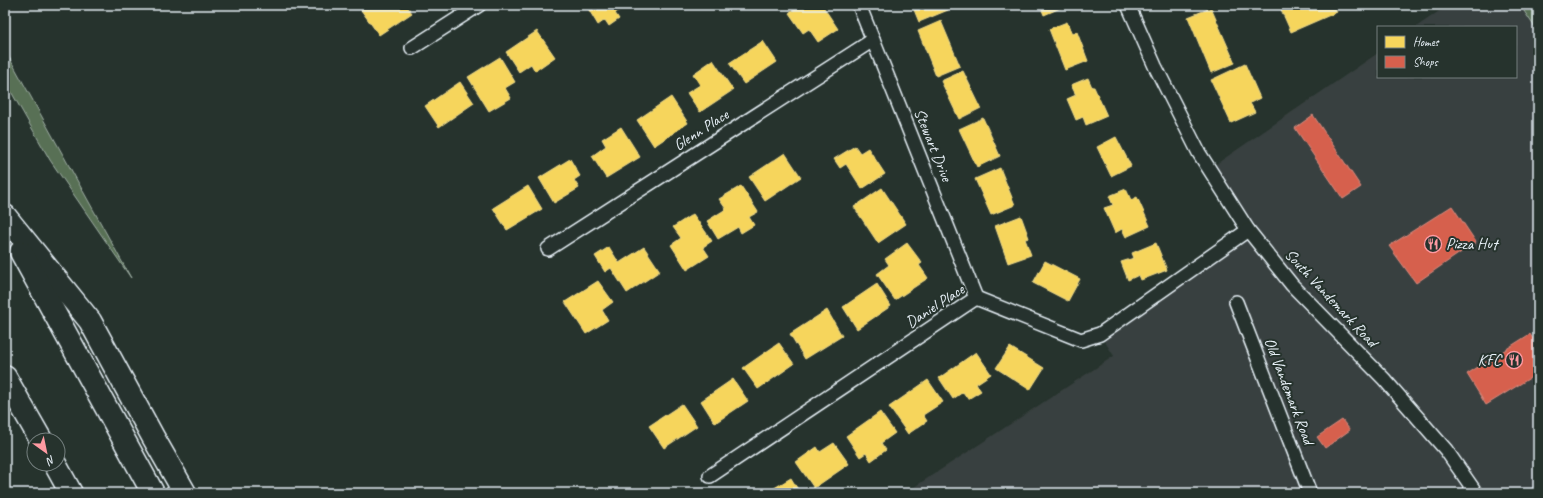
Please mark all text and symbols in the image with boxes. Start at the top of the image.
legend [1377,26,1517,78]
text: Homes [1413,34,1440,50]
text: Shops [1413,54,1438,70]
street label: Glenn Place [670,104,734,155]
street label: Stewart Drive [909,106,957,186]
restaurant icon: Pizza Hut [1423,234,1443,254]
place label: Pizza Hut [1446,234,1500,254]
street label: South Vandemark Road [1280,245,1384,353]
street label: Daniel Place [902,279,970,332]
street label: Old Vandemark Road [1260,335,1319,450]
place label: KFC [1478,350,1503,370]
restaurant icon: KFC [1504,350,1524,370]
north arrow [26,432,66,472]
text: N [43,453,58,469]

